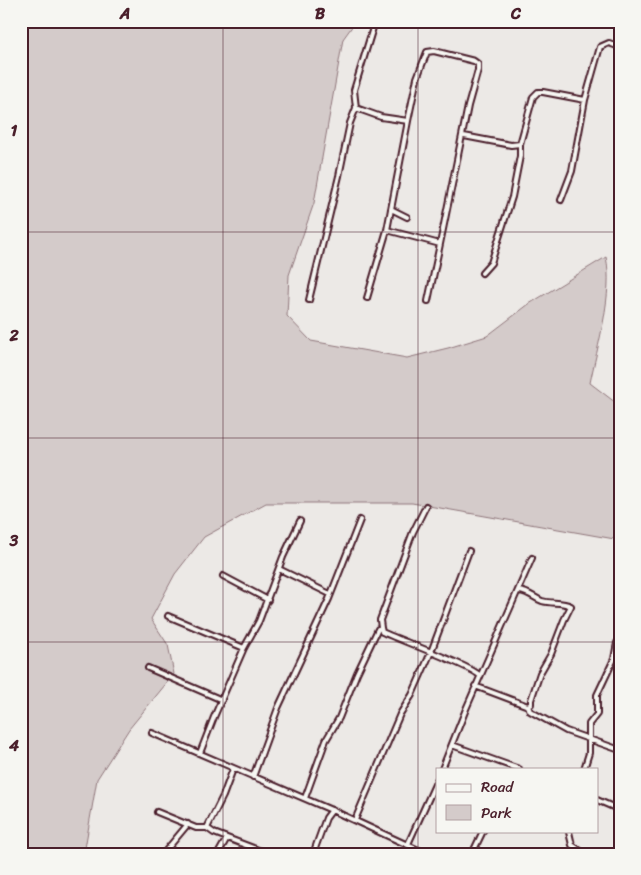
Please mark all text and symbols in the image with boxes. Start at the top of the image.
text: A [119,0,130,28]
text: B [315,0,326,28]
text: C [510,0,522,28]
text: 1 [11,116,18,145]
text: 2 [8,321,19,350]
text: 3 [9,526,19,555]
text: 4 [8,731,19,760]
legend [436,768,598,832]
text: Road [481,774,514,800]
text: Park [481,800,512,826]

